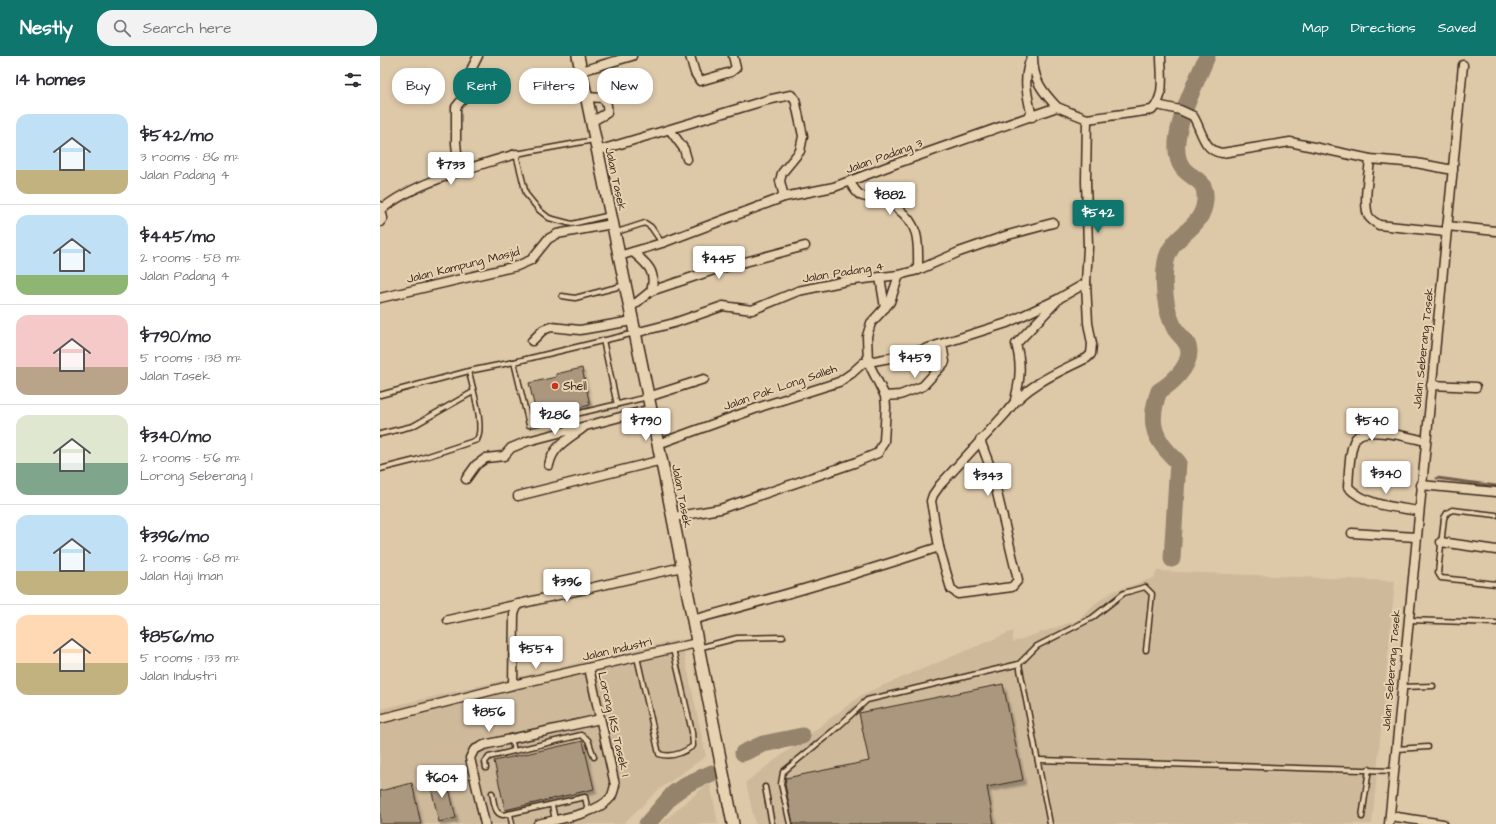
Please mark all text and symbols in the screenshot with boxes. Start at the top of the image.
search box [97,10,377,46]
text: Nestly [20,15,73,42]
icon: search [111,17,133,39]
text: Search here [143,18,231,39]
text: Map [1302,18,1329,38]
text: Directions [1351,18,1416,38]
text: Saved [1438,18,1476,38]
text: 14 homes [16,68,86,92]
chip: Buy [392,68,445,104]
chip: Rent [453,68,511,104]
chip: Filters [519,68,589,104]
chip: New [597,68,653,104]
icon: filters [342,69,364,91]
text: $542/mo [140,124,213,148]
icon: home [48,130,96,178]
street label: Jalan Padang 3 [843,135,925,179]
street label: Jalan Tasek [600,146,631,213]
text: 3 rooms · 86 m² [140,148,239,166]
pin: $733 [427,152,475,186]
text: $733 [437,156,465,174]
text: Jalan Padang 4 [140,166,229,184]
pin: $882 [866,182,914,216]
text: $882 [874,186,906,204]
pin: $542 [1074,200,1122,234]
text: $542 [1082,204,1114,222]
text: $445/mo [140,225,215,249]
icon: home [48,231,96,279]
street label: Jalan Kampung Masjid [405,243,522,289]
pin: $445 [695,246,743,280]
text: 2 rooms · 58 m² [140,249,241,267]
text: $445 [702,250,736,268]
street label: Jalan Padang 4 [801,258,885,288]
text: Jalan Padang 4 [140,267,229,285]
street label: Jalan Seberang Tasek [1409,286,1439,410]
text: $790/mo [140,325,211,349]
icon: home [48,331,96,379]
pin: $459 [891,345,939,379]
text: 5 rooms · 138 m² [140,349,242,367]
text: $459 [899,349,931,367]
street label: Jalan Pak Long Salleh [721,360,840,416]
text: Jalan Tasek [140,367,210,385]
place label: Shell [563,378,587,395]
marker: Shell [550,381,560,391]
pin: $286 [531,402,579,436]
text: $286 [539,406,571,424]
pin: $790 [622,408,670,442]
pin: $540 [1348,408,1396,442]
text: $790 [631,412,661,430]
text: $540 [1355,412,1389,430]
text: $340/mo [140,425,211,449]
icon: home [48,431,96,479]
text: 2 rooms · 56 m² [140,449,241,467]
pin: $340 [1362,461,1410,495]
street label: Jalan Tasek [667,463,696,530]
pin: $343 [964,463,1012,497]
text: $340 [1371,465,1401,483]
text: Lorong Seberang 1 [140,467,253,485]
text: $343 [973,467,1003,485]
text: $396/mo [140,525,209,549]
icon: home [48,531,96,579]
text: 2 rooms · 68 m² [140,549,240,567]
text: Jalan Haji Iman [140,567,223,585]
pin: $396 [543,569,591,603]
text: $396 [552,573,582,591]
street label: Jalan Seberang Tasek [1378,608,1406,732]
text: $856/mo [140,625,214,649]
icon: home [48,631,96,679]
street label: Jalan Industri [581,633,654,666]
pin: $554 [512,636,560,670]
text: $554 [519,640,553,658]
text: 5 rooms · 133 m² [140,649,240,667]
text: Jalan Industri [140,667,217,685]
street label: Lorong IKS Tasek 1 [592,670,634,779]
pin: $856 [465,699,513,733]
text: $856 [472,703,506,721]
pin: $604 [418,765,466,799]
text: $604 [426,769,458,787]

